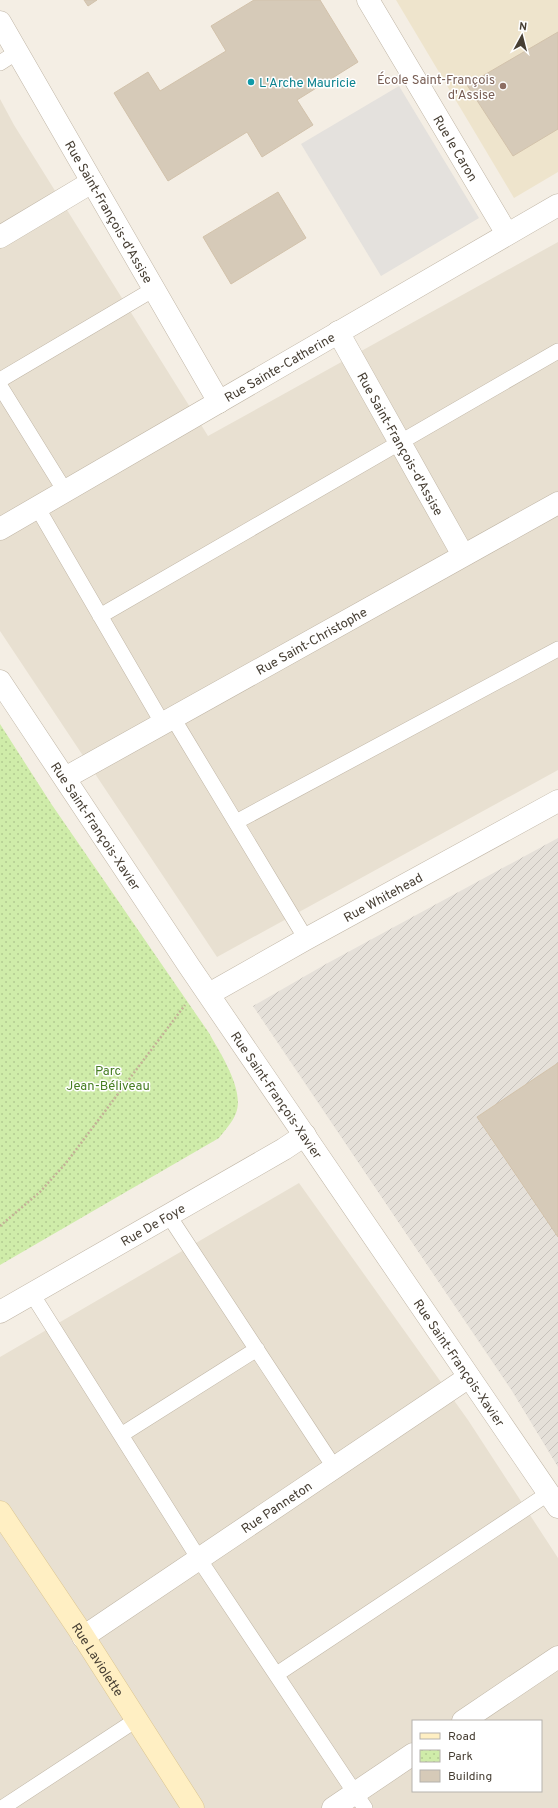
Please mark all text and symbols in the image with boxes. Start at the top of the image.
north arrow [502,16,542,56]
text: N [518,20,528,34]
place label: École Saint-François d'Assise [377,71,495,104]
place label: L'Arche Mauricie [259,76,356,92]
marker: L'Arche Mauricie [246,77,256,87]
marker: École Saint-François d'Assise [498,81,508,91]
street label: Rue le Caron [428,113,480,185]
street label: Rue Saint-François-d'Assise [60,139,155,287]
street label: Rue Sainte-Catherine [222,330,338,407]
street label: Rue Saint-François-d'Assise [352,370,445,519]
street label: Rue Saint-Christophe [254,605,370,680]
street label: Rue Saint-François-Xavier [46,760,143,894]
street label: Rue Whitehead [341,871,426,927]
street label: Rue Saint-François-Xavier [226,1029,324,1163]
park label: Parc Jean-Béliveau [66,1064,150,1095]
street label: Rue De Foye [118,1201,189,1251]
street label: Rue Saint-François-Xavier [409,1297,507,1430]
street label: Rue Panneton [239,1479,316,1538]
street label: Rue Laviolette [67,1621,126,1700]
legend [412,1720,542,1792]
text: Road [448,1729,476,1745]
text: Park [448,1749,473,1765]
text: Building [448,1769,492,1785]

